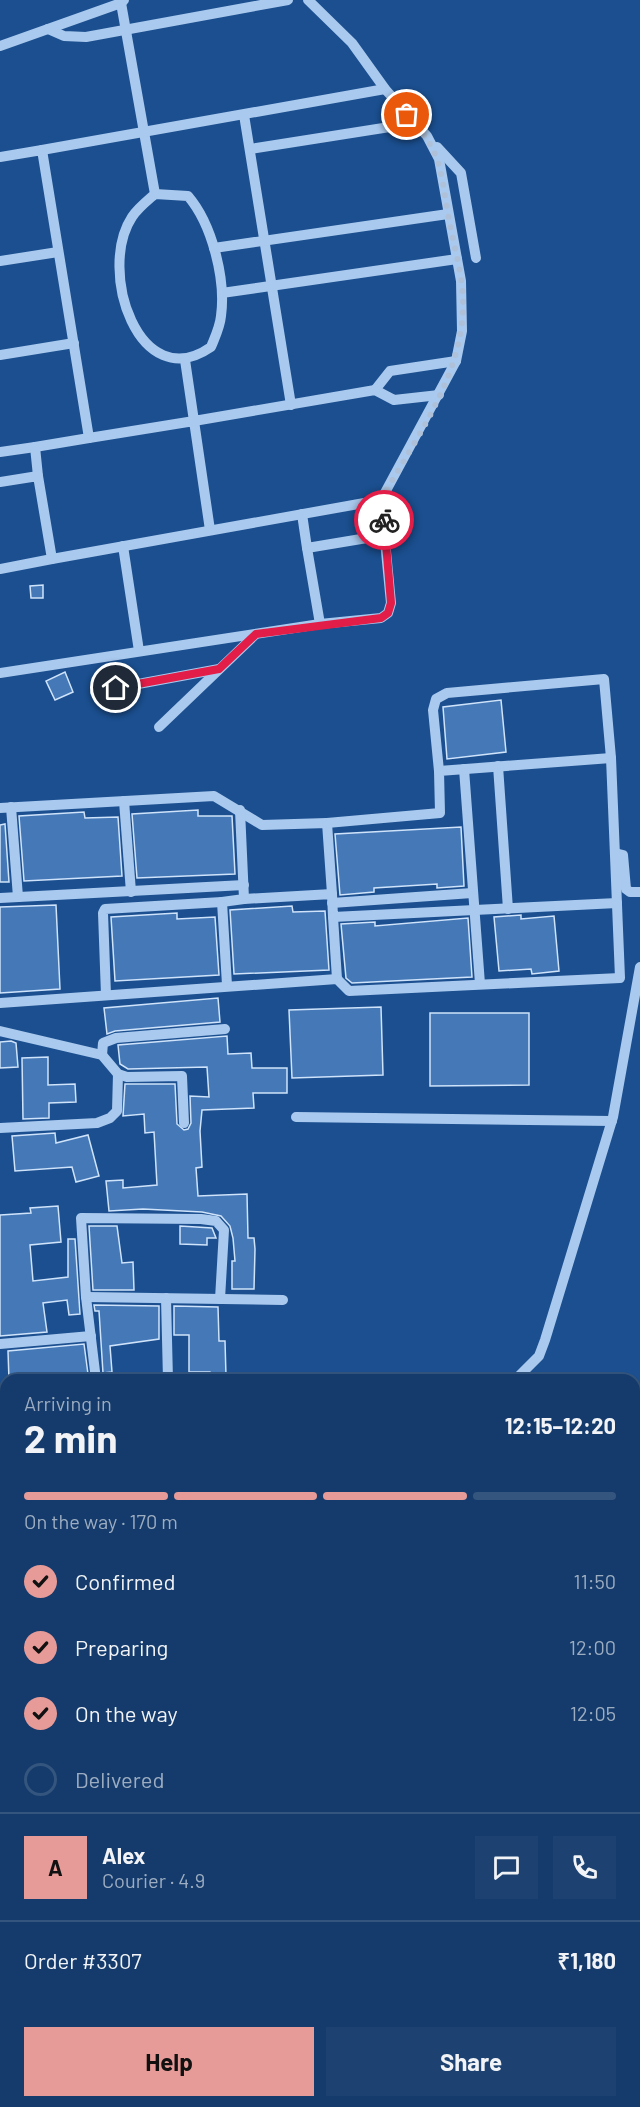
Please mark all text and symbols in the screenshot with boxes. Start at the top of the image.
pin [381,89,432,140]
icon: bag [390,98,423,131]
courier [354,490,414,550]
icon: bike [368,504,401,537]
pin [90,662,141,713]
icon: home [99,671,132,704]
text: Arriving in [24,1391,112,1415]
text: 12:15–12:20 [505,1412,616,1438]
text: 2 min [24,1414,117,1461]
text: On the way · 170 m [24,1509,178,1533]
icon: check [24,1565,57,1598]
text: Confirmed [75,1568,175,1594]
text: 11:50 [574,1569,616,1593]
icon: check [24,1631,57,1664]
text: Preparing [75,1634,168,1660]
text: 12:00 [569,1635,616,1659]
icon: check [24,1697,57,1730]
text: On the way [75,1700,178,1726]
text: 12:05 [570,1701,616,1725]
text: Delivered [75,1766,164,1792]
button: chat [475,1836,538,1899]
button: phone [553,1836,616,1899]
text: Alex [102,1842,145,1868]
text: A [48,1854,63,1880]
text: Courier · 4.9 [102,1868,205,1892]
text: Order #3307 [24,1947,142,1973]
text: ₹1,180 [558,1947,616,1973]
button: Help [24,2027,314,2096]
button: Share [326,2027,616,2096]

